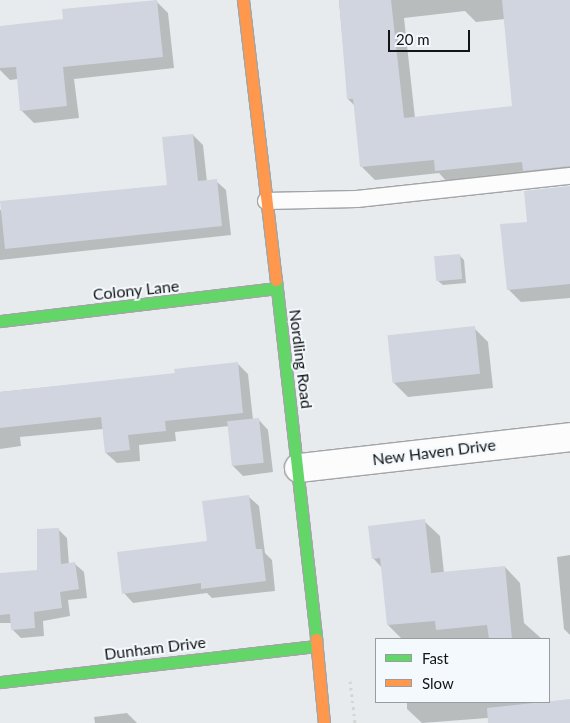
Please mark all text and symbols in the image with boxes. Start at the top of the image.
scale bar [390,20,472,52]
text: 20 m [396,30,430,48]
street label: Colony Lane [92,276,180,304]
street label: Nordling Road [285,308,317,410]
street label: New Haven Drive [371,435,497,469]
street label: Dunham Drive [103,632,207,664]
legend [375,638,550,703]
text: Fast [422,649,449,667]
text: Slow [422,674,454,692]

